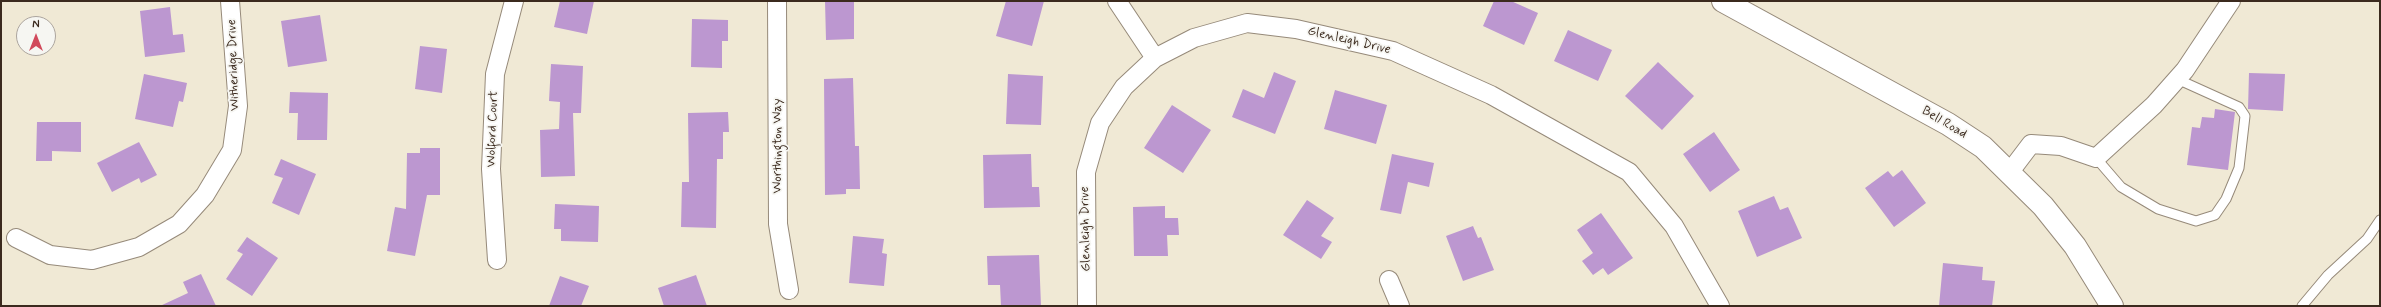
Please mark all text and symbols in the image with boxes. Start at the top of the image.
north arrow [16,16,56,56]
text: N [32,18,40,32]
street label: Witheridge Drive [225,19,243,111]
street label: Glenleigh Drive [1306,24,1392,58]
street label: Wolford Court [484,90,502,168]
street label: Worthington Way [770,98,786,194]
street label: Bell Road [1919,103,1969,143]
street label: Glenleigh Drive [1077,186,1095,272]

